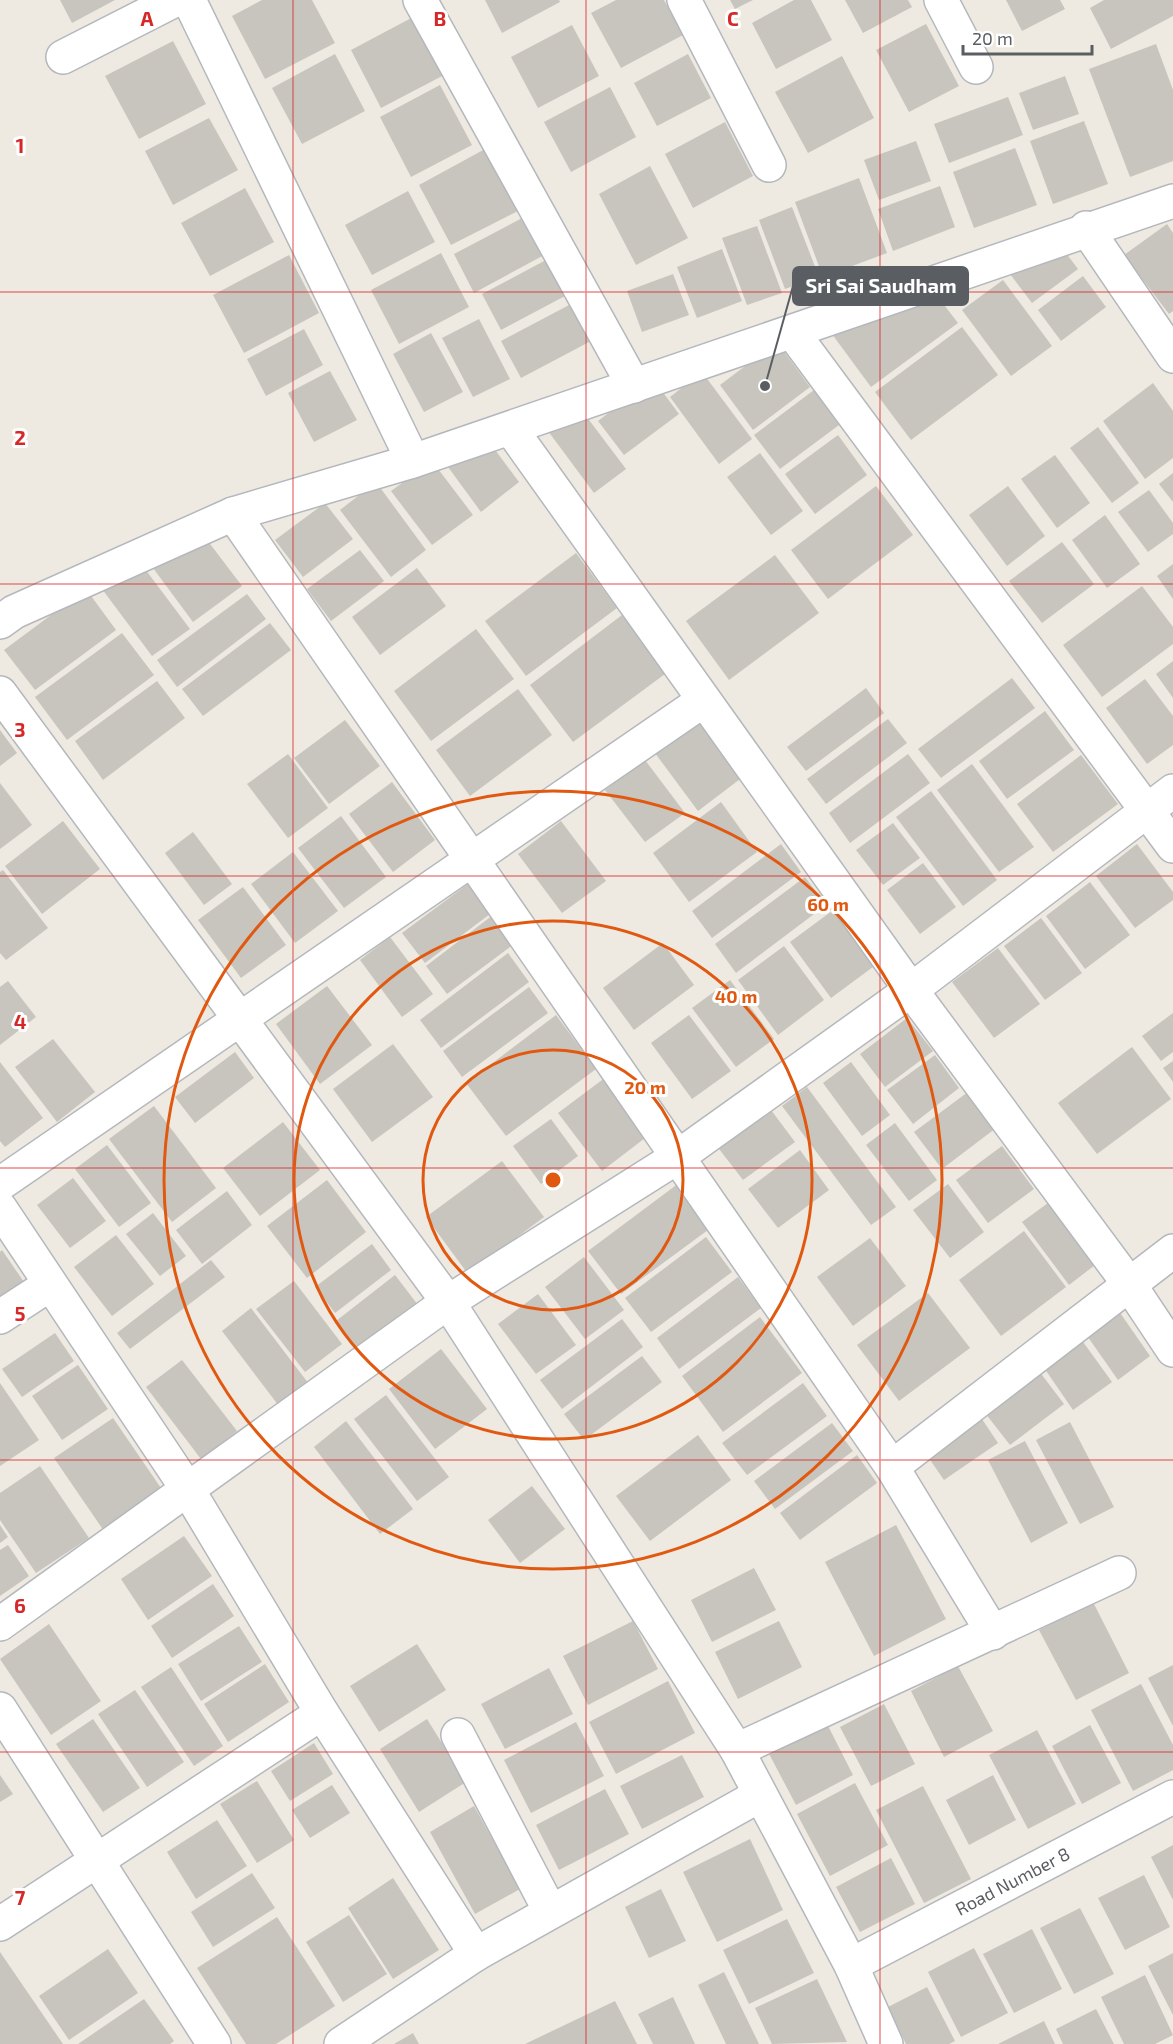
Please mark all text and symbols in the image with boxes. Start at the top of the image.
text: A [140,6,154,30]
text: B [434,6,446,30]
text: C [727,6,739,30]
scale bar [963,18,1092,56]
text: 20 m [972,27,1013,49]
text: 1 [16,133,24,157]
callout: Sri Sai Saudham [793,267,968,305]
text: Sri Sai Saudham [805,273,957,297]
text: 2 [14,425,26,449]
text: 3 [14,717,26,741]
text: 60 m [807,893,849,915]
text: 40 m [715,985,757,1007]
text: 4 [14,1009,27,1033]
text: 20 m [624,1076,666,1098]
centre of rings [543,1170,563,1190]
text: 5 [14,1301,26,1325]
text: 6 [14,1593,26,1617]
street label: Road Number 8 [951,1842,1073,1920]
text: 7 [15,1885,26,1909]

